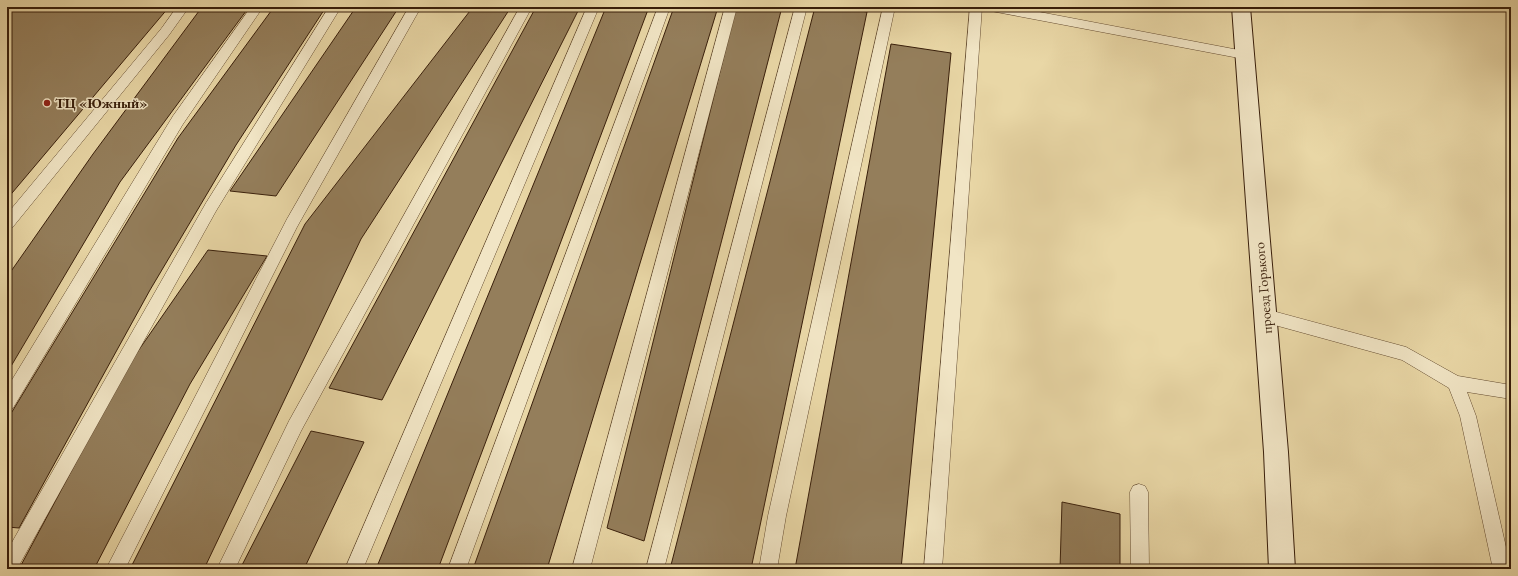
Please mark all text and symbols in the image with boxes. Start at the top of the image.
place label: ТЦ «Южный» [55,94,147,112]
marker: ТЦ «Южный» [42,98,52,108]
street label: проезд Горького [1250,241,1276,335]

